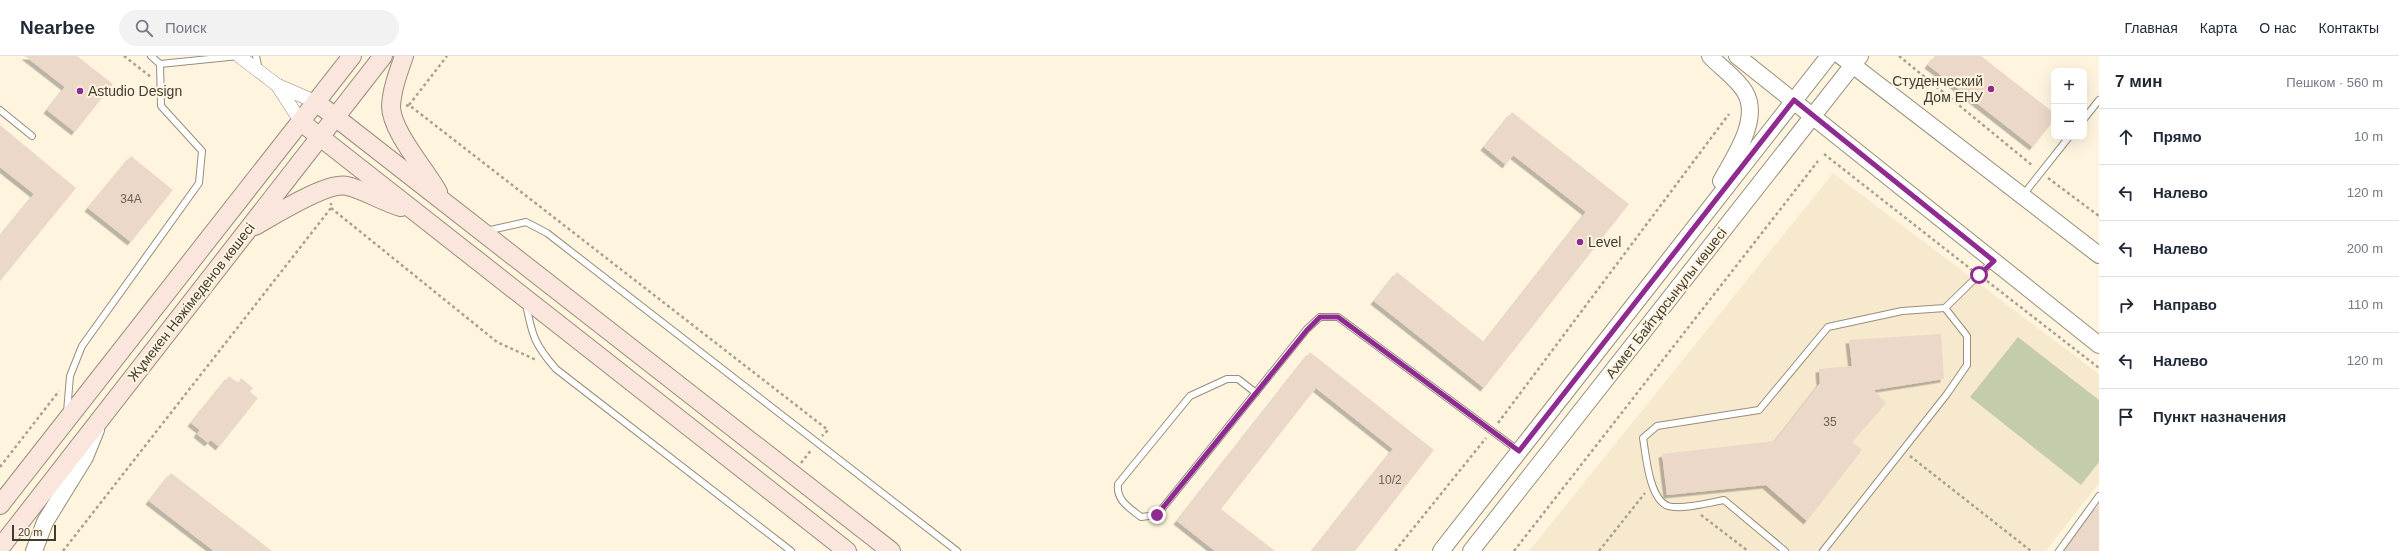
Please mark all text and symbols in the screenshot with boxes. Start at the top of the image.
search box [119,10,399,46]
text: Nearbee [20,17,95,38]
icon: search [133,17,155,39]
text: Поиск [165,19,207,36]
text: Главная [2124,20,2178,36]
text: Карта [2200,20,2237,36]
text: О нас [2259,20,2297,36]
text: Контакты [2319,20,2379,36]
map controls [2051,68,2087,140]
button: + [2051,68,2087,104]
text: 7 мин [2115,72,2162,91]
place label: Студенческий Дом ЕНУ [1892,73,1983,105]
text: Пешком · 560 m [2286,75,2383,90]
place label: Astudio Design [88,83,182,99]
marker: Студенческий Дом ЕНУ [1986,84,1996,94]
marker: Astudio Design [75,86,85,96]
button: − [2051,104,2087,140]
icon: ahead [2115,126,2137,148]
text: Прямо [2153,128,2202,145]
text: 10 m [2354,129,2383,144]
icon: left [2115,182,2137,204]
text: Налево [2153,184,2208,201]
text: 120 m [2347,185,2383,200]
house number: 34А [120,192,142,206]
street label: Жұмекен Нәжімеденов көшесі [124,220,258,384]
street label: Ахмет Байтұрсынұлы көшесі [1602,225,1730,381]
place label: Level [1588,234,1621,250]
marker: Level [1575,237,1585,247]
icon: left [2115,238,2137,260]
text: Налево [2153,240,2208,257]
text: 200 m [2347,241,2383,256]
route start [1970,266,1988,284]
icon: right [2115,294,2137,316]
text: Направо [2153,296,2217,313]
text: 110 m [2348,297,2383,312]
icon: left [2115,350,2137,372]
text: Налево [2153,352,2208,369]
text: 120 m [2347,353,2383,368]
icon: arrive [2115,406,2137,428]
text: Пункт назначения [2153,408,2286,425]
house number: 35 [1823,415,1837,429]
house number: 10/2 [1378,473,1402,487]
route end [1148,506,1166,524]
scale bar [12,523,56,542]
text: 20 m [18,526,42,538]

